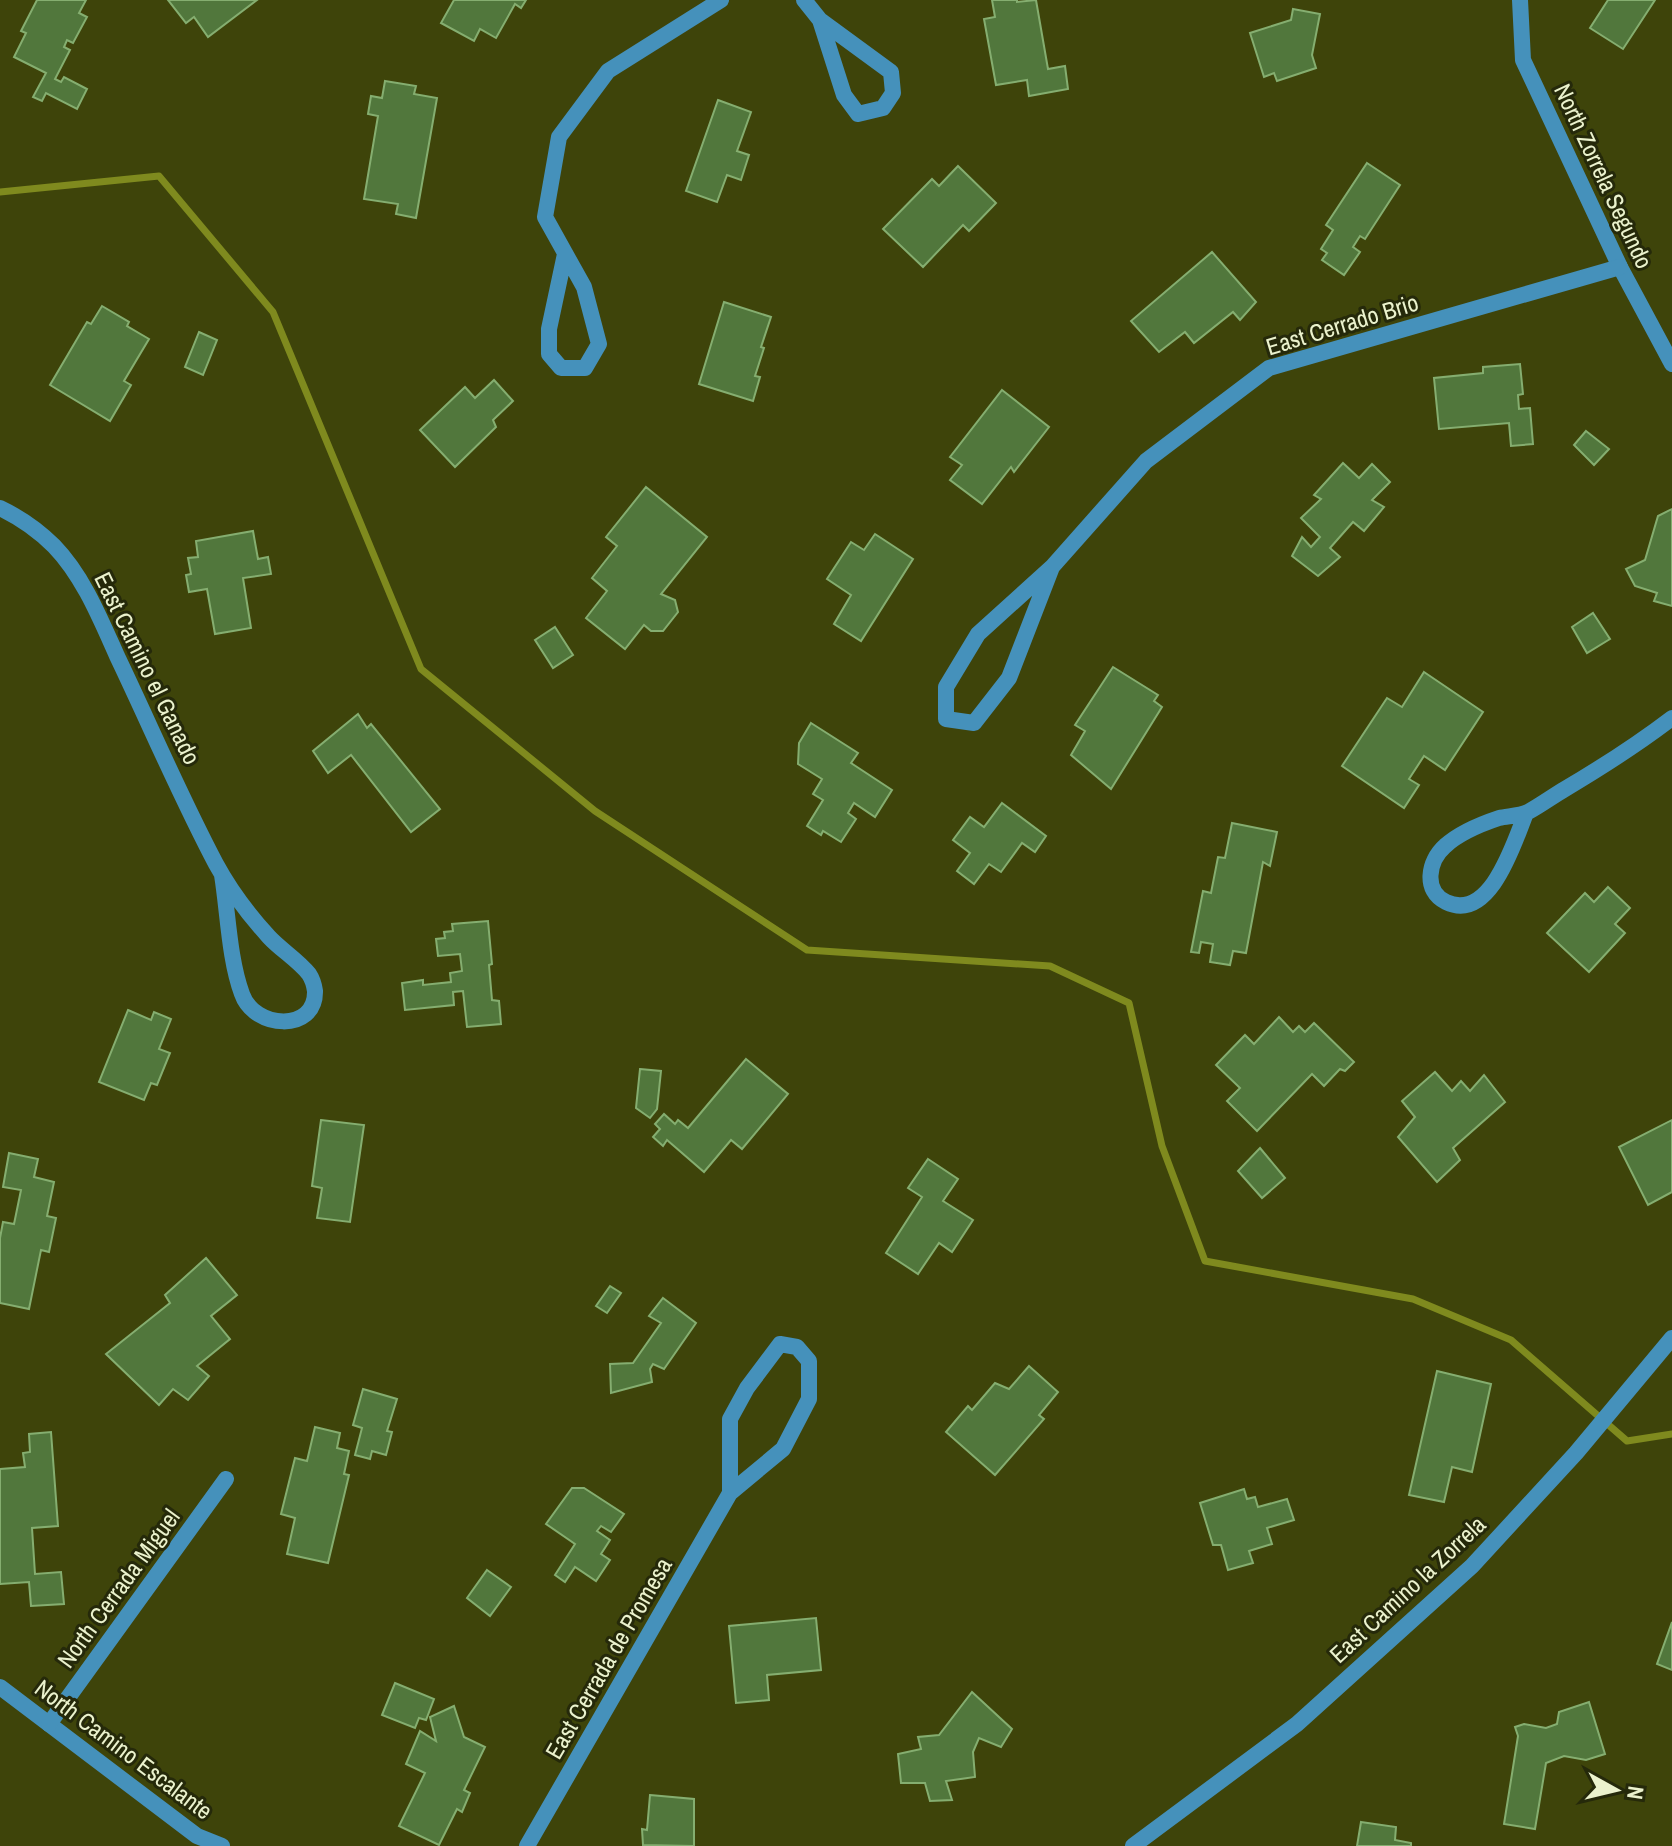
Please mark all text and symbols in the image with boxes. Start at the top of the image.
street label: North Zorrela Segundo [1547,79,1661,273]
street label: East Cerrado Brio [1262,286,1422,362]
street label: East Camino el Ganado [88,567,208,769]
street label: North Cerrada Miguel [49,1502,187,1674]
street label: East Camino la Zorrela [1322,1508,1492,1670]
street label: East Cerrada de Promesa [537,1551,679,1765]
street label: North Camino Escalante [29,1672,219,1826]
north arrow [1576,1750,1656,1830]
text: N [1620,1784,1652,1801]

